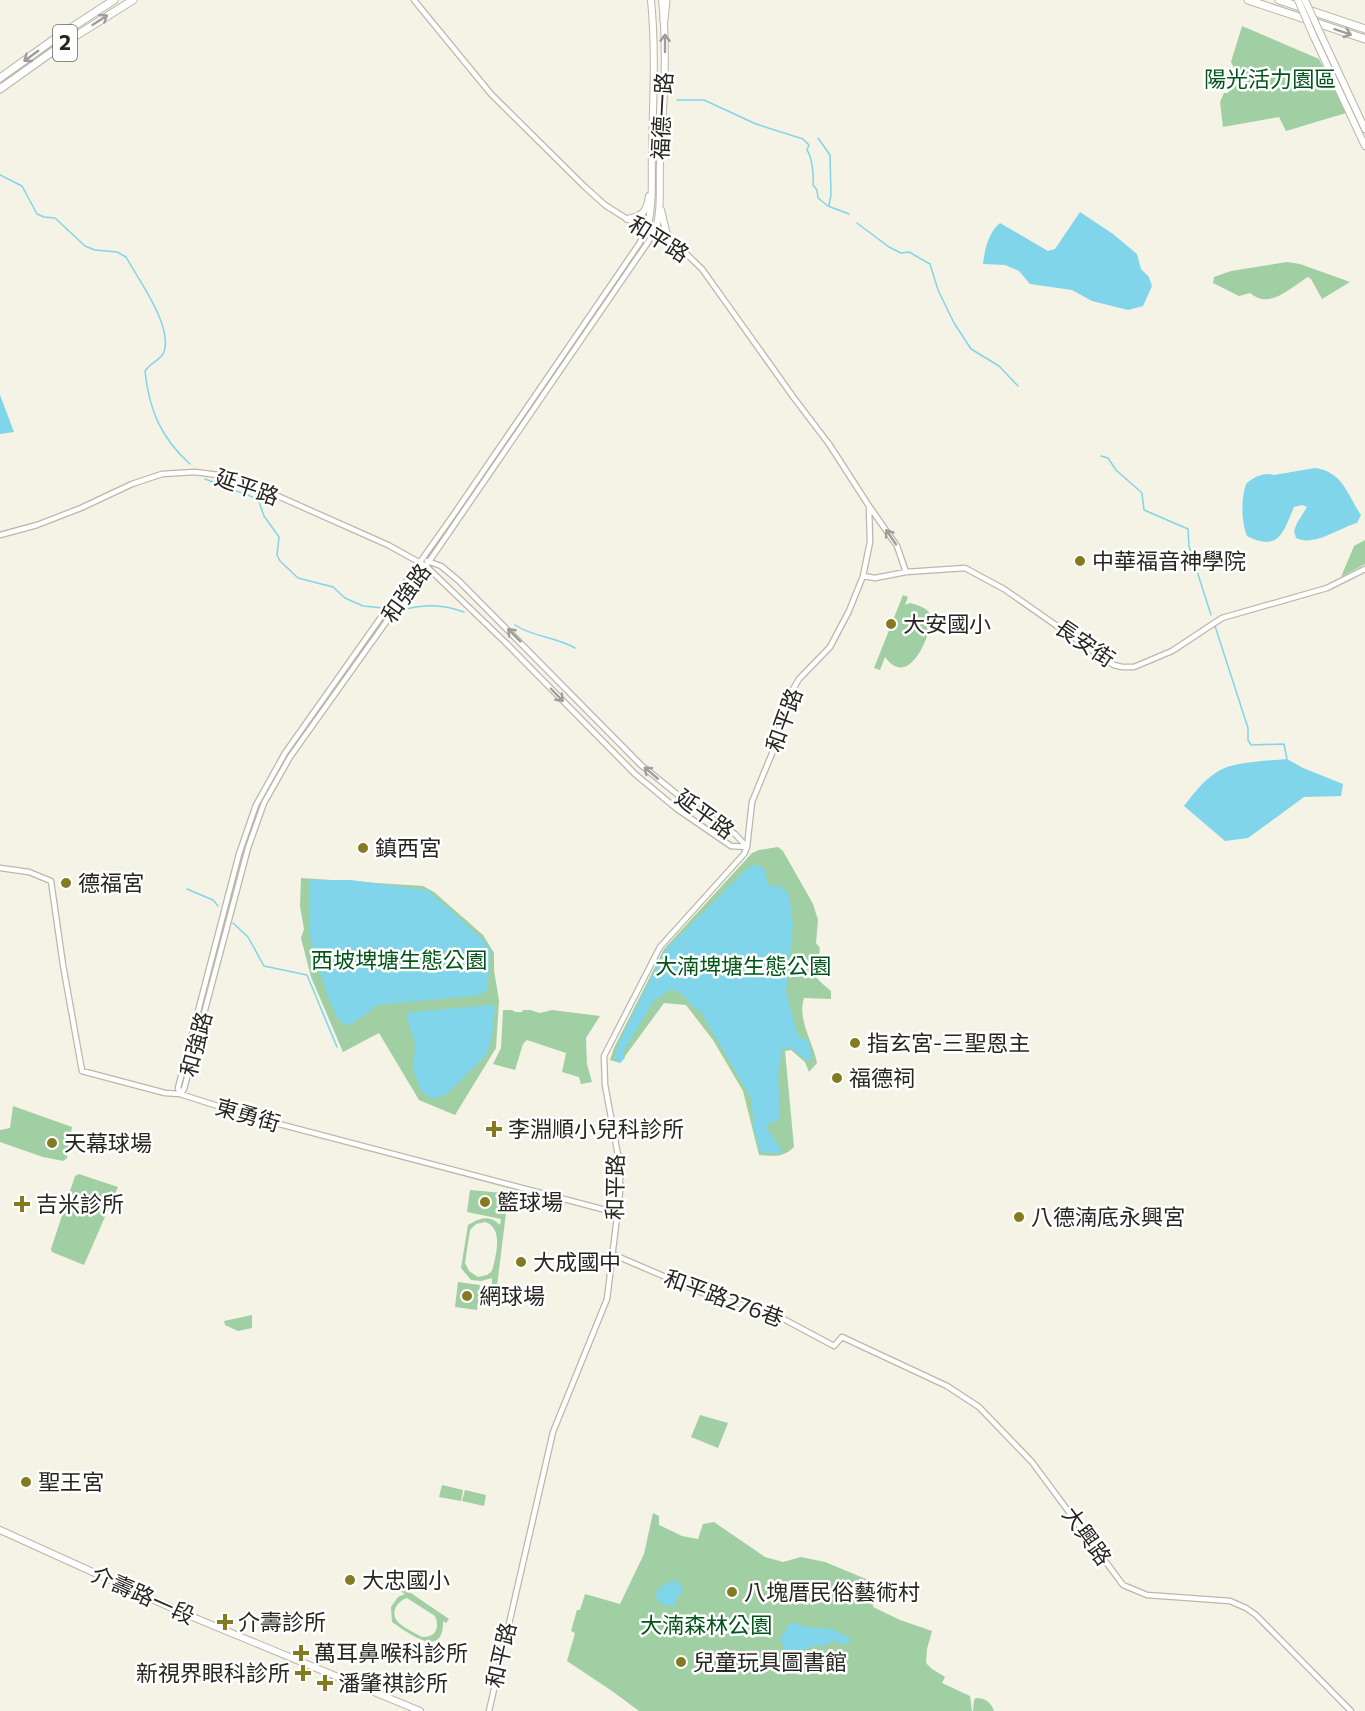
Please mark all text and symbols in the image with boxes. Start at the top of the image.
one-way arrow [91,14,108,26]
road number: 2 [53,25,77,61]
one-way arrow [1334,27,1353,38]
one-way arrow [659,33,671,53]
one-way arrow [23,50,39,62]
park label: 陽光活力園區 [1204,65,1336,92]
street label: 福德一路 [646,71,677,161]
street label: 和平路 [624,210,694,268]
street label: 延平路 [212,463,283,510]
one-way arrow [885,529,897,546]
place label: 中華福音神學院 [1092,547,1246,574]
marker: 中華福音神學院 [1073,554,1087,568]
street label: 和強路 [375,558,436,627]
place label: 大安國小 [903,610,991,637]
street label: 長安街 [1050,613,1120,672]
marker: 大安國小 [884,617,898,631]
one-way arrow [507,627,521,642]
street label: 和平路 [760,684,808,755]
one-way arrow [550,687,564,702]
one-way arrow [643,767,659,780]
street label: 延平路 [671,783,740,844]
place label: 鎮西宮 [375,834,441,861]
marker: 鎮西宮 [356,841,370,855]
place label: 德福宮 [78,869,144,896]
marker: 德福宮 [59,876,73,890]
park label: 西坡埤塘生態公園 [311,946,487,973]
park label: 大湳埤塘生態公園 [655,952,831,979]
street label: 和強路 [174,1008,217,1079]
place label: 指玄宮-三聖恩主 [867,1029,1030,1056]
marker: 指玄宮-三聖恩主 [848,1036,862,1050]
place label: 福德祠 [849,1064,915,1091]
marker: 福德祠 [830,1071,844,1085]
street label: 東勇街 [213,1092,284,1137]
place label: 李淵順小兒科診所 [508,1115,684,1142]
marker: 李淵順小兒科診所 [485,1120,503,1138]
place label: 天幕球場 [64,1129,152,1156]
marker: 天幕球場 [45,1136,59,1150]
street label: 和平路 [600,1154,629,1220]
place label: 籃球場 [497,1188,563,1215]
place label: 吉米診所 [36,1190,124,1217]
marker: 吉米診所 [13,1195,31,1213]
marker: 籃球場 [478,1195,492,1209]
place label: 八德湳底永興宮 [1031,1203,1185,1230]
marker: 八德湳底永興宮 [1012,1210,1026,1224]
place label: 大成國中 [533,1248,621,1275]
marker: 大成國中 [514,1255,528,1269]
street label: 和平路276巷 [661,1263,788,1332]
place label: 網球場 [479,1282,545,1309]
marker: 網球場 [460,1289,474,1303]
place label: 聖王宮 [38,1468,104,1495]
marker: 聖王宮 [19,1475,33,1489]
street label: 大興路 [1057,1501,1118,1570]
street label: 介壽路一段 [87,1560,199,1629]
place label: 大忠國小 [362,1566,450,1593]
marker: 大忠國小 [343,1573,357,1587]
place label: 八塊厝民俗藝術村 [744,1578,920,1605]
marker: 八塊厝民俗藝術村 [725,1585,739,1599]
place label: 介壽診所 [238,1608,326,1635]
park label: 大湳森林公園 [640,1611,772,1638]
marker: 介壽診所 [216,1613,234,1631]
street label: 和平路 [480,1620,521,1690]
place label: 萬耳鼻喉科診所 [314,1639,468,1666]
marker: 萬耳鼻喉科診所 [292,1644,310,1662]
place label: 兒童玩具圖書館 [693,1648,847,1675]
marker: 兒童玩具圖書館 [674,1655,688,1669]
place label: 新視界眼科診所 [136,1659,290,1686]
marker: 新視界眼科診所 [294,1664,312,1682]
place label: 潘肇祺診所 [338,1669,448,1696]
marker: 潘肇祺診所 [316,1674,334,1692]

